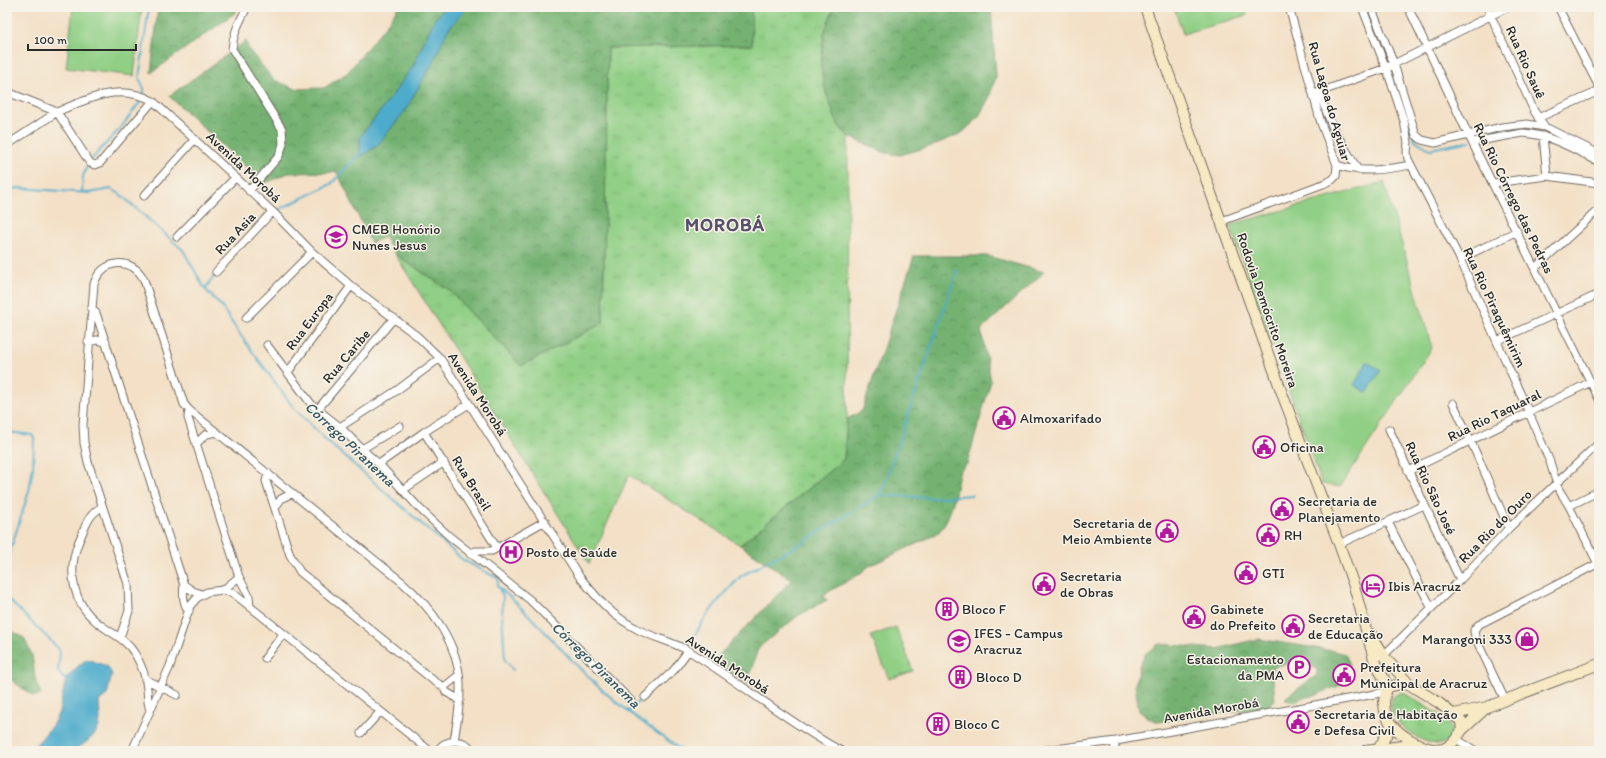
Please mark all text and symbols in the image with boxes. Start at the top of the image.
street label: Rua Rio Sauê [1502,23,1549,102]
scale bar [28,26,136,52]
text: 100 m [34,33,67,47]
street label: Rua Lagoa do Aguiar [1304,40,1355,163]
street label: Rua Rio Córrego das Pedras [1470,120,1557,276]
street label: Avenida Morobá [203,128,285,207]
street label: Rua Asia [211,208,260,258]
district label: MOROBÁ [685,214,765,236]
place label: CMEB Honório Nunes Jesus [352,221,440,254]
school or university icon: CMEB Honório Nunes Jesus [323,224,349,250]
street label: Rodovia Demócrito Moreira [1233,230,1302,390]
street label: Rua Rio Piraquêmirim [1459,244,1530,371]
street label: Rua Europa [282,289,337,354]
street label: Rua Caribe [319,325,374,387]
street label: Avenida Morobá [444,349,511,440]
street label: Rua Rio Taquaral [1445,385,1544,445]
water label: Córrego Piranema [301,398,399,490]
public building icon: Almoxarifado [991,405,1017,431]
place label: Almoxarifado [1020,410,1102,427]
public building icon: Oficina [1251,434,1277,460]
place label: Oficina [1280,439,1324,456]
street label: Rua Rio São José [1401,439,1460,538]
street label: Rua Brasil [448,453,495,514]
street label: Rua Rio do Ouro [1455,486,1536,567]
place label: Secretaria de Planejamento [1298,493,1380,526]
public building icon: Secretaria de Planejamento [1269,496,1295,522]
place label: Secretaria de Meio Ambiente [1062,515,1152,548]
public building icon: Secretaria de Meio Ambiente [1154,518,1180,544]
public building icon: RH [1255,522,1281,548]
place label: RH [1284,527,1302,544]
hospital icon: Posto de Saúde [498,539,524,565]
place label: Posto de Saúde [526,544,618,561]
public building icon: GTI [1233,560,1259,586]
place label: GTI [1262,565,1285,582]
place label: Secretaria de Obras [1060,568,1122,601]
public building icon: Secretaria de Obras [1031,571,1057,597]
hotel icon: Ibis Aracruz [1360,573,1386,599]
place label: Ibis Aracruz [1388,578,1461,595]
building icon: Bloco F [934,596,960,622]
place label: Bloco F [962,601,1007,618]
place label: Gabinete do Prefeito [1210,601,1276,634]
public building icon: Gabinete do Prefeito [1181,604,1207,630]
place label: Secretaria de Educação [1308,610,1383,643]
public building icon: Secretaria de Educação [1280,613,1306,639]
water label: Córrego Piranema [548,618,644,712]
place label: IFES - Campus Aracruz [974,625,1063,658]
shop icon: Marangoni 333 [1514,626,1540,652]
school or university icon: IFES - Campus Aracruz [946,628,972,654]
street label: Avenida Morobá [683,631,773,698]
place label: Marangoni 333 [1422,631,1512,648]
place label: Estacionamento da PMA [1187,651,1284,684]
parking icon: Estacionamento da PMA [1286,654,1312,680]
place label: Prefeitura Municipal de Aracruz [1360,659,1488,692]
public building icon: Prefeitura Municipal de Aracruz [1331,662,1357,688]
building icon: Bloco D [947,664,973,690]
place label: Bloco D [976,669,1022,686]
street label: Avenida Morobá [1162,694,1261,727]
place label: Secretaria de Habitação e Defesa Civil [1314,706,1458,739]
public building icon: Secretaria de Habitação e Defesa Civil [1285,709,1311,735]
building icon: Bloco C [925,711,951,737]
place label: Bloco C [954,716,1000,733]

